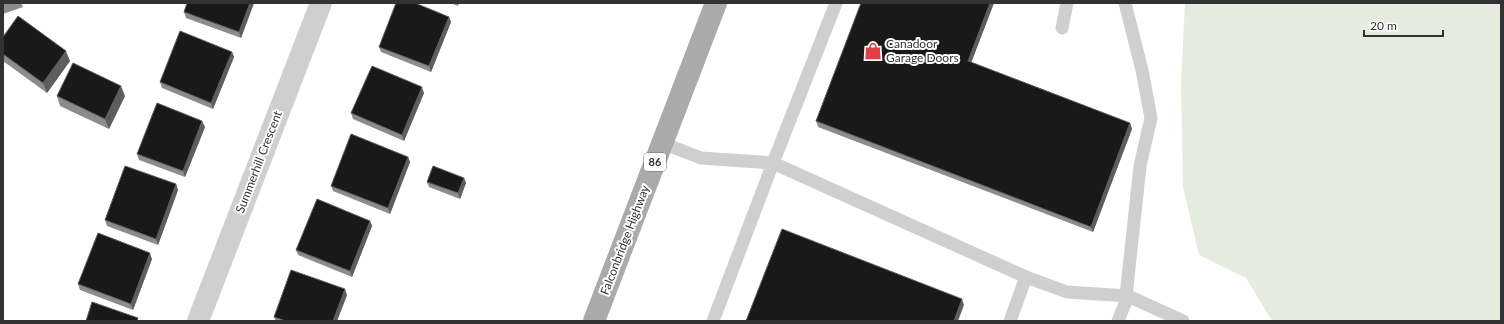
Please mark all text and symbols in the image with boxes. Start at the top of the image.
scale bar [1364,12,1443,38]
text: 20 m [1370,18,1397,33]
place label: Canadoor Garage Doors [886,36,959,65]
shop icon: Canadoor Garage Doors [863,41,883,61]
street label: Summerhill Crescent [232,108,285,215]
road number: 86 [644,153,666,171]
street label: Falconbridge Highway [597,182,653,297]

